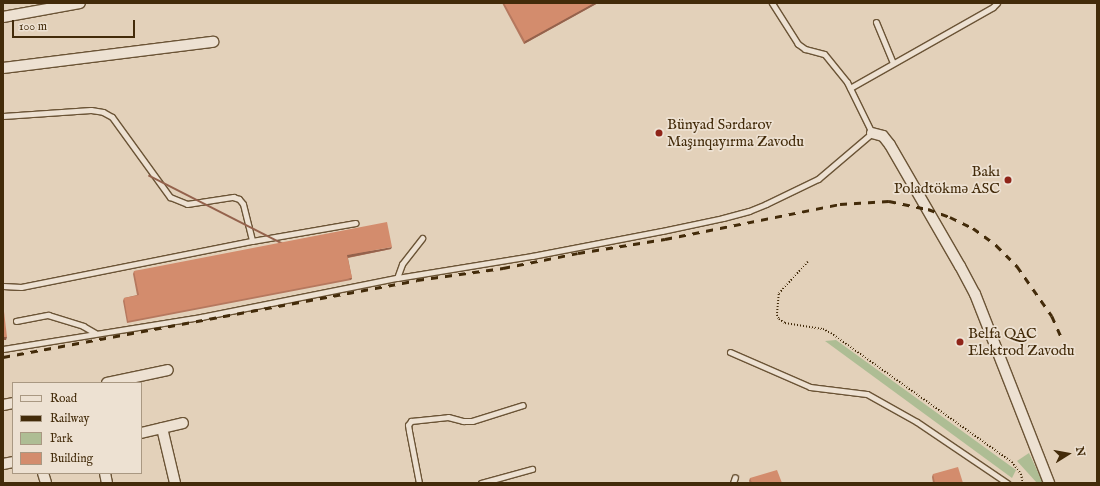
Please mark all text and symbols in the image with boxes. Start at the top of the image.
scale bar [14,12,137,38]
text: 100 m [19,19,47,34]
place label: Bünyad Sərdarov Maşınqayırma Zavodu [667,115,804,150]
marker: Bünyad Sərdarov Maşınqayırma Zavodu [654,128,664,138]
place label: Bakı Poladtökmə ASC [894,162,1000,197]
marker: Bakı Poladtökmə ASC [1003,175,1013,185]
place label: Belfa QAC Elektrod Zavodu [968,324,1075,359]
marker: Belfa QAC Elektrod Zavodu [955,337,965,347]
legend [12,382,142,474]
text: Road [50,391,77,406]
text: Railway [50,411,89,426]
text: Park [50,431,73,446]
north arrow [1048,434,1088,474]
text: N [1072,446,1088,458]
text: Building [50,451,93,466]

